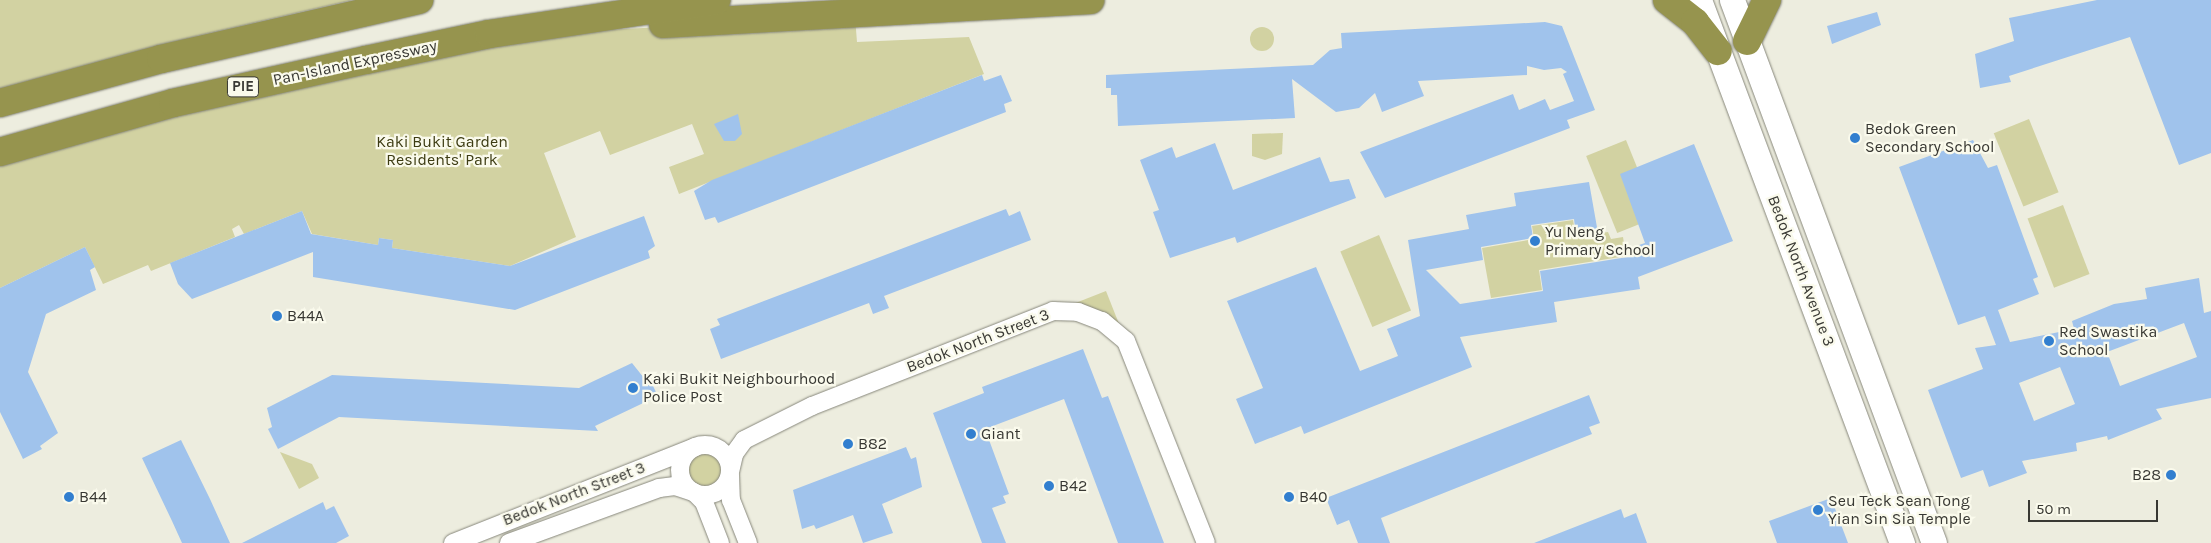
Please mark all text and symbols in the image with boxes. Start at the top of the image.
street label: Pan-Island Expressway [271,36,439,90]
road number: PIE [227,74,259,100]
place label: Bedok Green Secondary School [1865,119,1994,157]
park label: Kaki Bukit Garden Residents' Park [376,132,508,170]
marker: Bedok Green Secondary School [1849,132,1861,144]
street label: Bedok North Avenue 3 [1763,193,1839,349]
place label: Yu Neng Primary School [1545,222,1655,260]
marker: Yu Neng Primary School [1529,235,1541,247]
street label: Bedok North Street 3 [904,305,1052,377]
place label: B44A [287,306,324,326]
marker: B44A [271,310,283,322]
place label: Red Swastika School [2059,322,2157,360]
marker: Red Swastika School [2043,335,2055,347]
place label: Kaki Bukit Neighbourhood Police Post [643,369,835,407]
marker: Kaki Bukit Neighbourhood Police Post [627,382,639,394]
place label: Giant [981,424,1021,444]
marker: Giant [965,428,977,440]
place label: B82 [858,434,887,454]
marker: B82 [842,438,854,450]
street label: Bedok North Street 3 [500,458,648,530]
place label: B28 [2132,465,2161,485]
marker: B28 [2165,469,2177,481]
place label: B42 [1059,476,1087,496]
marker: B42 [1043,480,1055,492]
place label: B44 [79,487,107,507]
place label: B40 [1299,487,1327,507]
scale bar [2031,490,2161,522]
marker: B44 [63,491,75,503]
marker: B40 [1283,491,1295,503]
place label: Seu Teck Sean Tong Yian Sin Sia Temple [1828,491,1971,529]
text: 50 m [2036,500,2071,518]
marker: Seu Teck Sean Tong Yian Sin Sia Temple [1812,504,1824,516]

